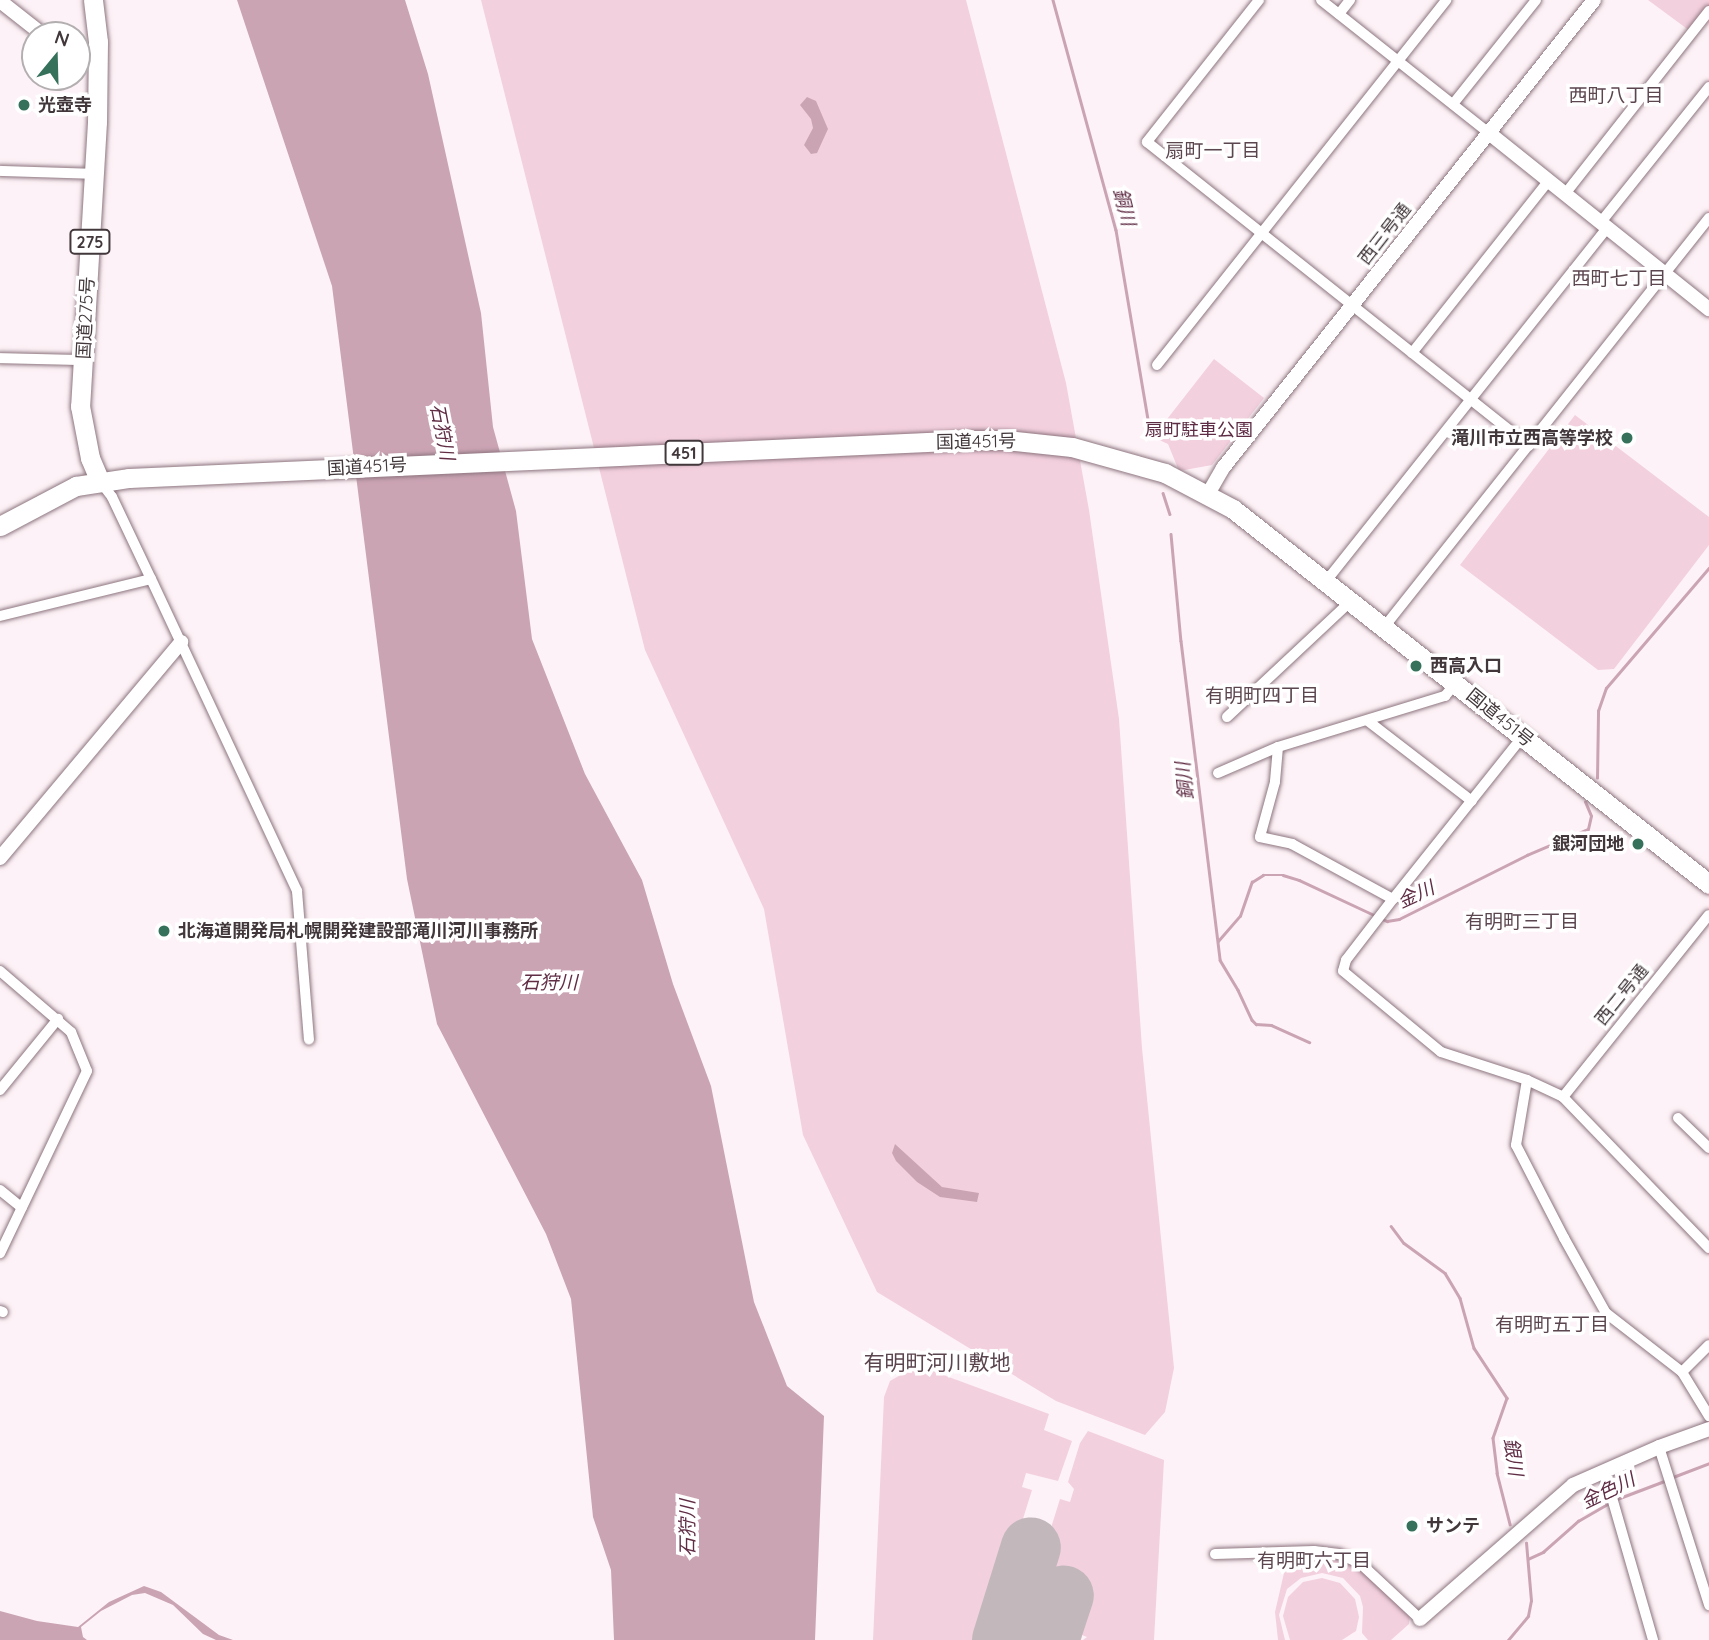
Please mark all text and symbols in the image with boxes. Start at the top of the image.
north arrow [21,21,91,91]
text: N [52,24,73,52]
district label: 西町八丁目 [1569,85,1663,107]
place label: 光壺寺 [38,94,92,116]
marker: 光壺寺 [16,97,32,113]
district label: 扇町一丁目 [1166,140,1260,162]
water label: 銅川 [1108,186,1140,228]
street label: 西三号通 [1354,199,1416,269]
road number: 275 [69,230,111,254]
district label: 西町七丁目 [1572,268,1666,290]
street label: 国道275号 [73,276,99,360]
water label: 石狩川 [425,402,459,462]
park label: 扇町駐車公園 [1145,419,1253,441]
place label: 滝川市立西高等学校 [1451,427,1613,449]
marker: 滝川市立西高等学校 [1619,430,1635,446]
street label: 国道451号 [936,431,1016,453]
road number: 451 [663,440,705,466]
street label: 国道451号 [326,454,408,480]
place label: 西高入口 [1430,655,1502,677]
marker: 西高入口 [1408,658,1424,674]
street label: 国道451号 [1462,684,1538,752]
district label: 有明町四丁目 [1205,685,1319,707]
water label: 銅川 [1172,761,1198,801]
place label: 銀河団地 [1552,833,1624,855]
marker: 銀河団地 [1630,836,1646,852]
water label: 金川 [1394,877,1438,913]
district label: 有明町三丁目 [1465,911,1579,933]
place label: 北海道開発局札幌開発建設部滝川河川事務所 [178,920,538,942]
marker: 北海道開発局札幌開発建設部滝川河川事務所 [156,923,172,939]
street label: 西二号通 [1591,960,1653,1030]
water label: 石狩川 [521,972,577,994]
district label: 有明町五丁目 [1495,1314,1609,1336]
district label: 有明町河川敷地 [864,1349,1010,1375]
water label: 銀川 [1499,1437,1527,1477]
water label: 金色川 [1577,1468,1639,1514]
water label: 石狩川 [677,1500,699,1556]
place label: サンテ [1426,1515,1480,1537]
marker: サンテ [1404,1518,1420,1534]
district label: 有明町六丁目 [1257,1550,1371,1572]

